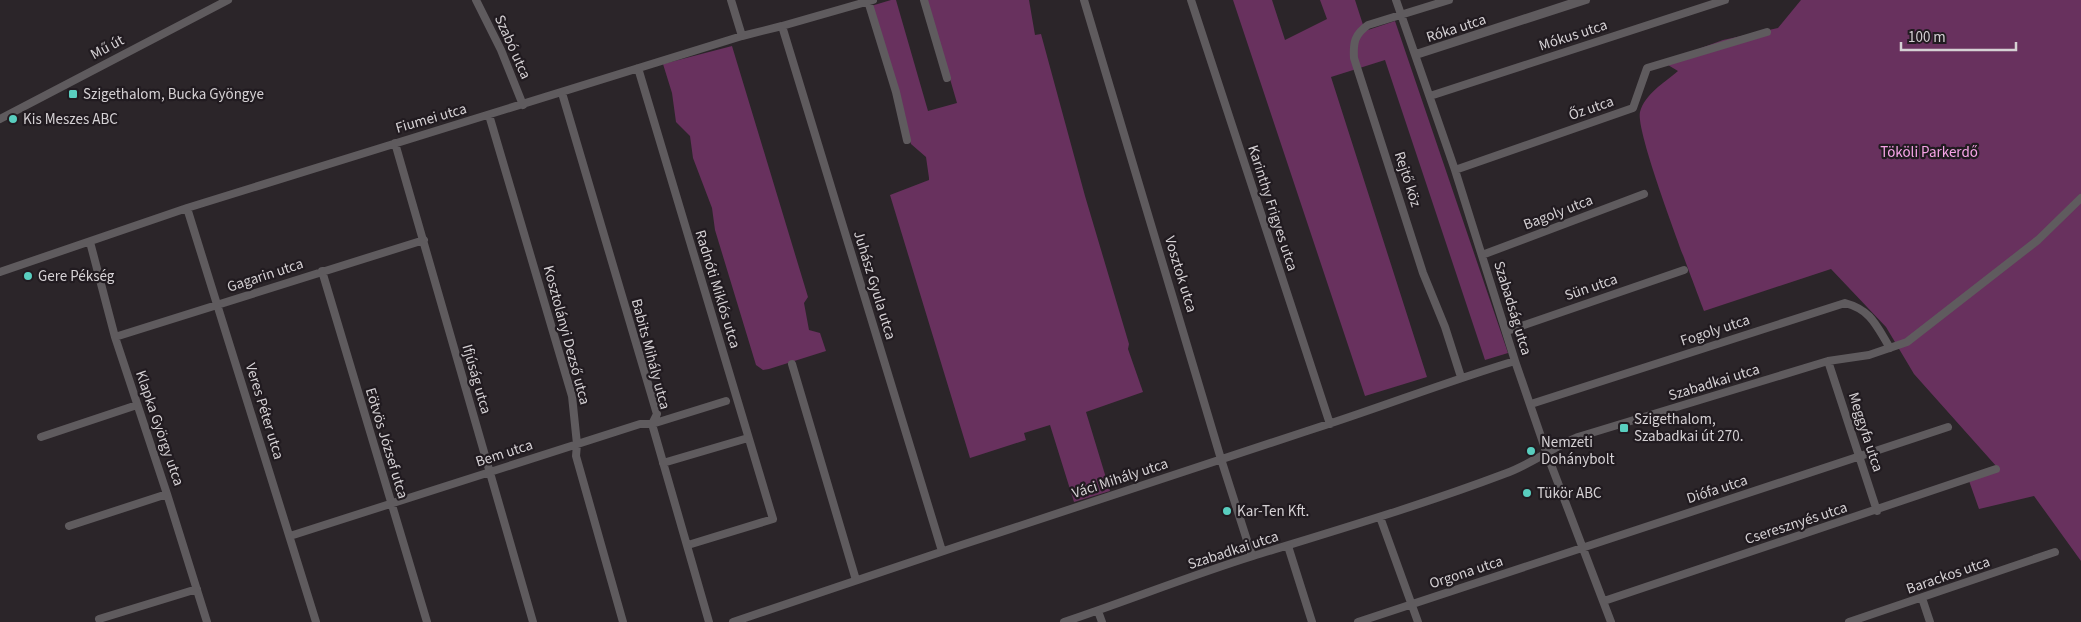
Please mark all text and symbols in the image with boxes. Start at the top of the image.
street label: Róka utca [1424,9,1489,48]
street label: Szabó utca [489,12,536,83]
street label: Mókus utca [1536,15,1610,56]
scale bar [1901,20,2016,52]
text: 100 m [1908,27,1946,48]
street label: Mű út [87,30,128,65]
place label: Szigethalom, Bucka Gyöngye [83,84,264,105]
marker: Szigethalom, Bucka Gyöngye [67,88,79,100]
street label: Őz utca [1566,91,1617,126]
street label: Fiumei utca [393,98,469,139]
place label: Kis Meszes ABC [23,109,118,130]
marker: Kis Meszes ABC [7,113,19,125]
street label: Karinthy Frigyes utca [1242,142,1303,274]
park label: Tököli Parkerdő [1880,142,1978,163]
street label: Rejtő köz [1389,149,1426,210]
street label: Bagoly utca [1520,190,1596,235]
street label: Radnóti Miklós utca [690,227,746,351]
street label: Juhász Gyula utca [848,228,901,342]
street label: Vosztok utca [1159,233,1202,315]
street label: Gagarin utca [224,253,306,298]
street label: Szabadság utca [1488,259,1537,358]
street label: Kosztolányi Dezső utca [538,263,595,407]
place label: Gere Pékség [38,266,115,287]
street label: Sün utca [1562,269,1620,306]
marker: Gere Pékség [22,270,34,282]
street label: Babits Mihály utca [626,296,675,412]
street label: Fogoly utca [1678,309,1753,352]
street label: Ifjúság utca [457,342,496,417]
street label: Szabadkai utca [1666,359,1762,406]
street label: Veres Péter utca [240,360,289,462]
street label: Klapka György utca [130,368,189,489]
street label: Eötvös József utca [360,385,413,501]
street label: Meggyfa utca [1843,390,1888,475]
place label: Szigethalom, Szabadkai út 270. [1634,409,1743,447]
marker: Szigethalom, Szabadkai út 270. [1618,422,1630,434]
place label: Nemzeti Dohánybolt [1541,432,1615,470]
street label: Bem utca [473,434,535,473]
marker: Nemzeti Dohánybolt [1525,445,1537,457]
street label: Váci Mihály utca [1069,453,1171,504]
street label: Diófa utca [1684,470,1750,509]
place label: Tükör ABC [1537,483,1602,504]
marker: Tükör ABC [1521,487,1533,499]
street label: Cseresznyés utca [1742,497,1850,550]
place label: Kar-Ten Kft. [1237,501,1309,522]
marker: Kar-Ten Kft. [1221,505,1233,517]
street label: Szabadkai utca [1185,526,1281,575]
street label: Orgona utca [1427,551,1506,594]
street label: Barackos utca [1903,551,1993,600]

